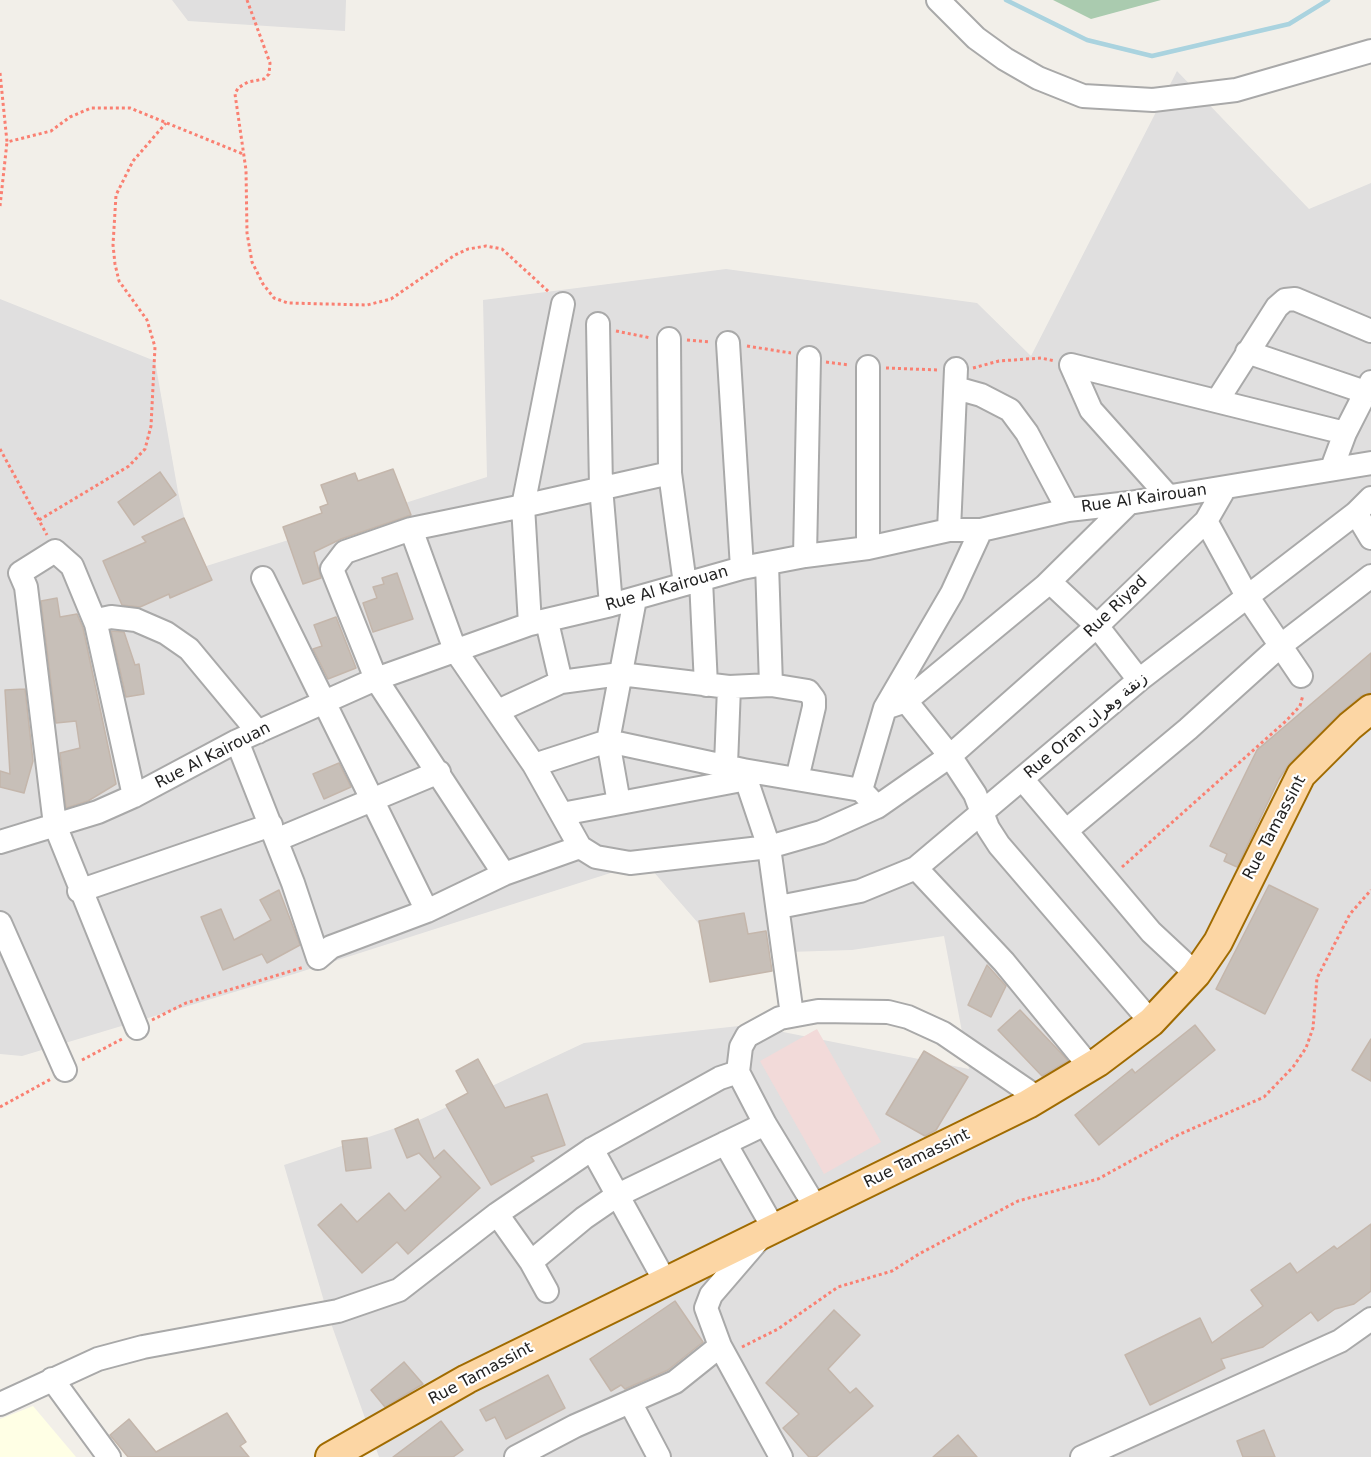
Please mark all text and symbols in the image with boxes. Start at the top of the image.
street label: Rue Al Kairouan [1080,481,1208,517]
street label: Rue Al Kairouan [604,562,730,616]
street label: Rue Riyad [1080,572,1152,642]
street label: Rue Oran زنقة وهران [1021,669,1151,783]
street label: Rue Al Kairouan [152,719,274,793]
street label: Rue Tamassint [1239,773,1311,883]
street label: Rue Tamassint [861,1125,973,1193]
street label: Rue Tamassint [426,1338,536,1410]

